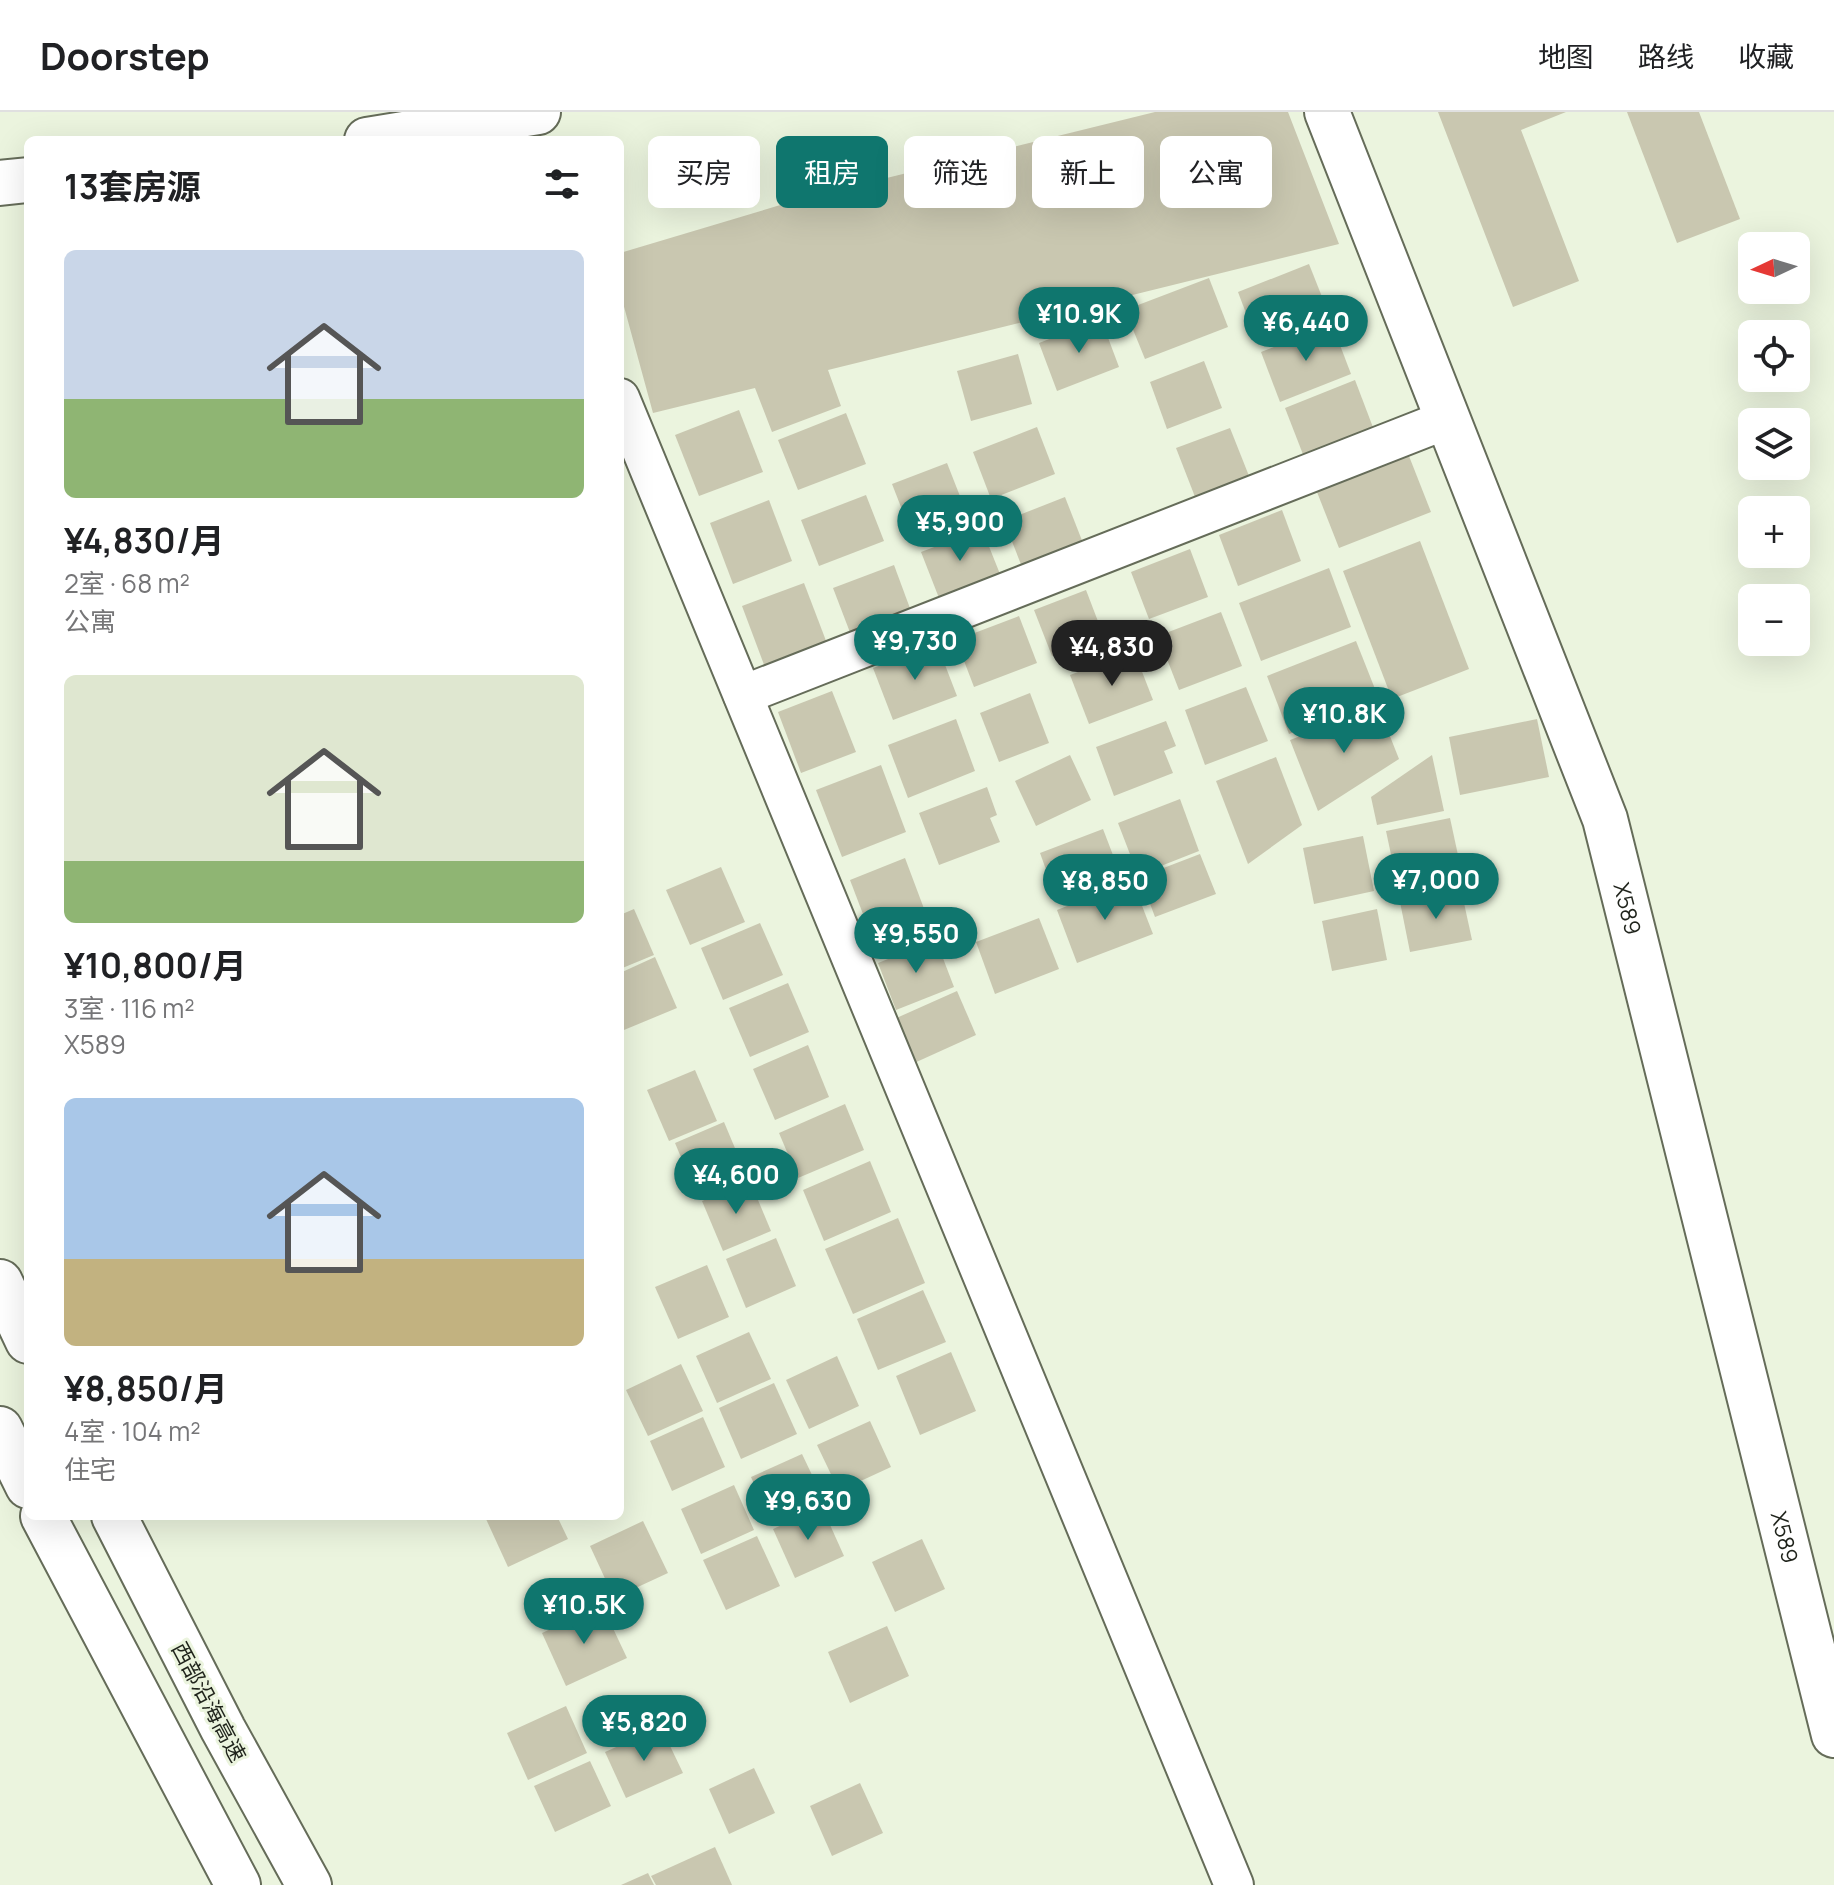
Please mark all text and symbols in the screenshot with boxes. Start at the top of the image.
text: Doorstep [40,29,210,81]
text: 地图 [1538,37,1594,75]
text: 路线 [1638,37,1694,75]
text: 收藏 [1738,37,1794,75]
chip: 买房 [648,136,760,208]
chip: 租房 [776,136,888,208]
chip: 筛选 [904,136,1016,208]
chip: 新上 [1032,136,1144,208]
chip: 公寓 [1160,136,1272,208]
icon: filters [540,162,584,206]
text: 13套房源 [64,163,201,209]
north arrow [1738,232,1810,304]
map controls [1738,232,1810,656]
pin: ¥10.9K [1014,287,1144,355]
text: ¥10.9K [1036,295,1122,331]
pin: ¥6,440 [1241,295,1371,363]
icon: home [252,302,396,446]
text: ¥6,440 [1262,303,1350,339]
button: locate [1738,320,1810,392]
button: layers [1738,408,1810,480]
pin: ¥5,900 [895,495,1025,563]
button: + [1738,496,1810,568]
text: ¥5,900 [915,503,1005,539]
text: ¥4,830/月 [64,517,224,563]
text: 2室 · 68 m² [64,565,190,601]
button: − [1738,584,1810,656]
text: 公寓 [64,603,116,639]
pin: ¥9,730 [850,614,980,682]
pin: ¥4,830 [1047,620,1177,688]
text: ¥9,730 [872,622,958,658]
text: ¥4,830 [1069,628,1155,664]
pin: ¥10.8K [1279,687,1409,755]
text: ¥10.8K [1301,695,1387,731]
icon: home [252,727,396,871]
pin: ¥7,000 [1371,853,1501,921]
pin: ¥8,850 [1040,854,1170,922]
text: ¥7,000 [1392,861,1480,897]
text: ¥8,850 [1061,862,1149,898]
street label: X589 [1606,879,1648,938]
pin: ¥9,550 [851,907,981,975]
text: ¥9,550 [872,915,960,951]
text: ¥10,800/月 [64,942,247,988]
text: 3室 · 116 m² [64,990,195,1026]
text: X589 [64,1026,126,1062]
pin: ¥4,600 [671,1148,801,1216]
icon: home [252,1150,396,1294]
text: ¥4,600 [692,1156,780,1192]
text: ¥8,850/月 [64,1365,228,1411]
text: 4室 · 104 m² [64,1413,201,1449]
text: 住宅 [64,1451,116,1487]
pin: ¥9,630 [743,1474,873,1542]
text: ¥9,630 [764,1482,852,1518]
street label: X589 [1764,1508,1805,1566]
pin: ¥10.5K [519,1578,649,1646]
text: ¥10.5K [542,1586,626,1622]
street label: 西部沿海高速 [165,1637,253,1767]
pin: ¥5,820 [579,1695,709,1763]
text: ¥5,820 [600,1703,688,1739]

